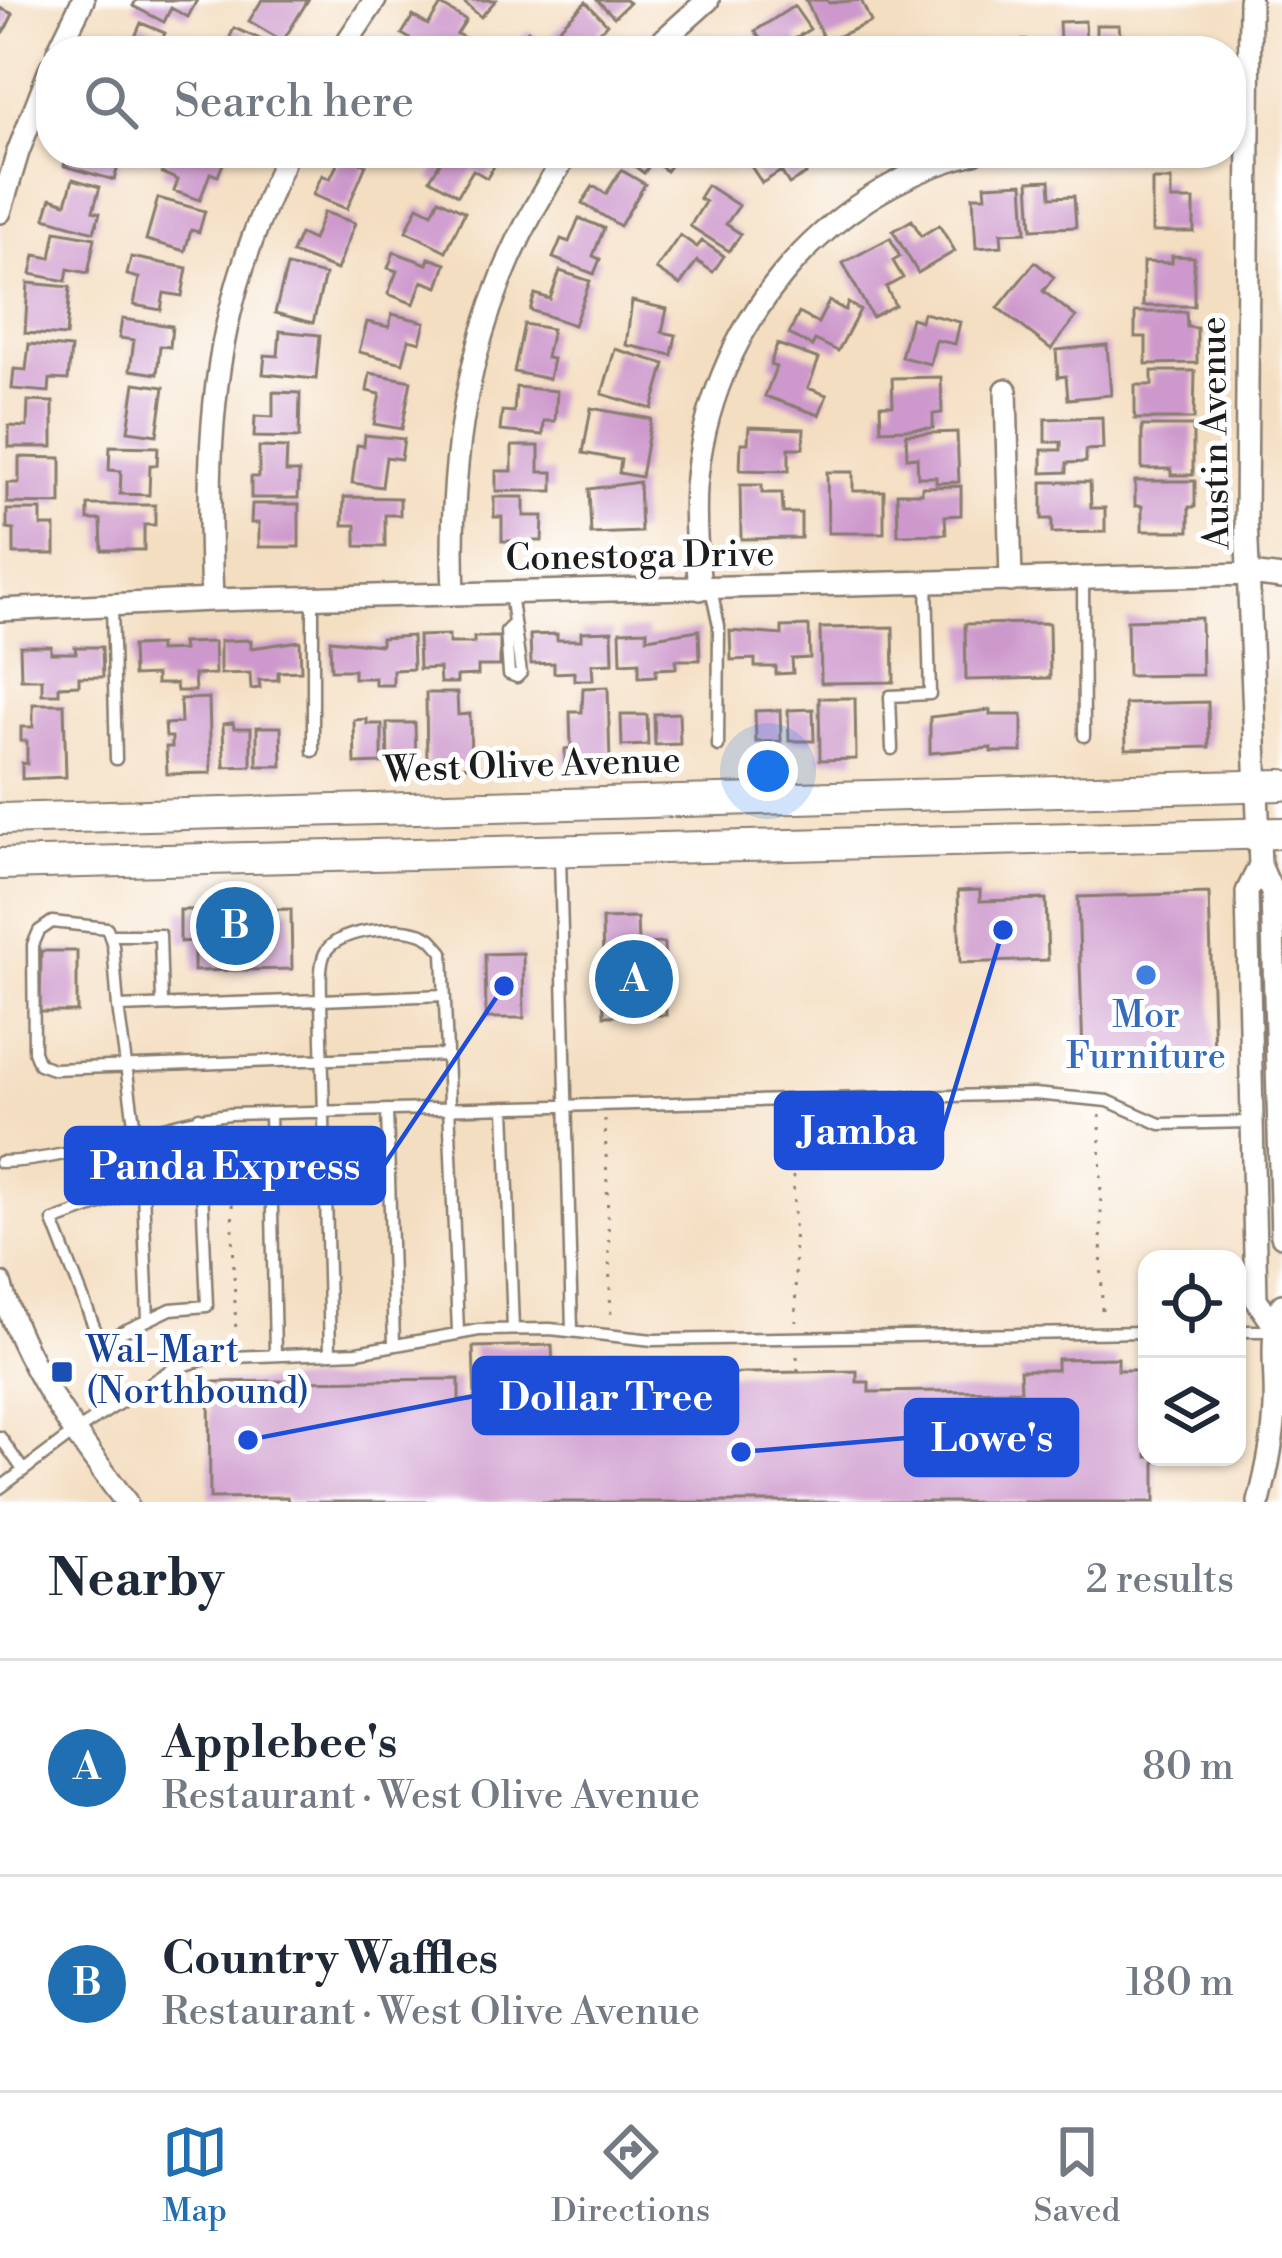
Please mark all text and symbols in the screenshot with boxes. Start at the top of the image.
search box [36,36,1246,168]
icon: search [78,69,144,135]
text: Search here [174,74,414,131]
street label: Austin Avenue [1191,316,1241,551]
street label: Conestoga Drive [505,532,775,582]
street label: West Olive Avenue [382,738,681,794]
your location [738,741,798,801]
pin: B [196,881,274,971]
pin: A [595,934,673,1024]
marker: Mor Furniture [1133,962,1159,988]
place label: Mor Furniture [1066,994,1226,1080]
callout: Jamba [776,1093,942,1168]
text: Jamba [795,1108,919,1157]
callout: Panda Express [66,1128,384,1203]
text: Panda Express [90,1143,360,1192]
map controls [1138,1250,1246,1466]
button: locate [1138,1250,1246,1358]
place label: Wal-Mart (Northbound) [85,1329,309,1415]
callout: Dollar Tree [474,1358,737,1433]
button: layers [1138,1358,1246,1466]
marker: Wal-Mart (Northbound) [49,1359,75,1385]
text: Dollar Tree [499,1374,713,1423]
callout: Lowe's [906,1400,1077,1475]
text: Lowe's [931,1415,1053,1464]
text: Nearby [48,1548,224,1612]
text: 2 results [1086,1556,1234,1605]
text: Applebee's [162,1715,397,1772]
text: A [73,1743,101,1792]
text: 80 m [1142,1743,1234,1792]
text: Restaurant · West Olive Avenue [162,1772,700,1821]
text: Country Waffles [162,1931,498,1988]
text: B [72,1959,102,2008]
text: 180 m [1126,1959,1234,2008]
text: Restaurant · West Olive Avenue [162,1988,700,2037]
tab: Map [162,2119,228,2232]
tab: Directions [551,2119,710,2232]
tab: Saved [1034,2119,1120,2232]

